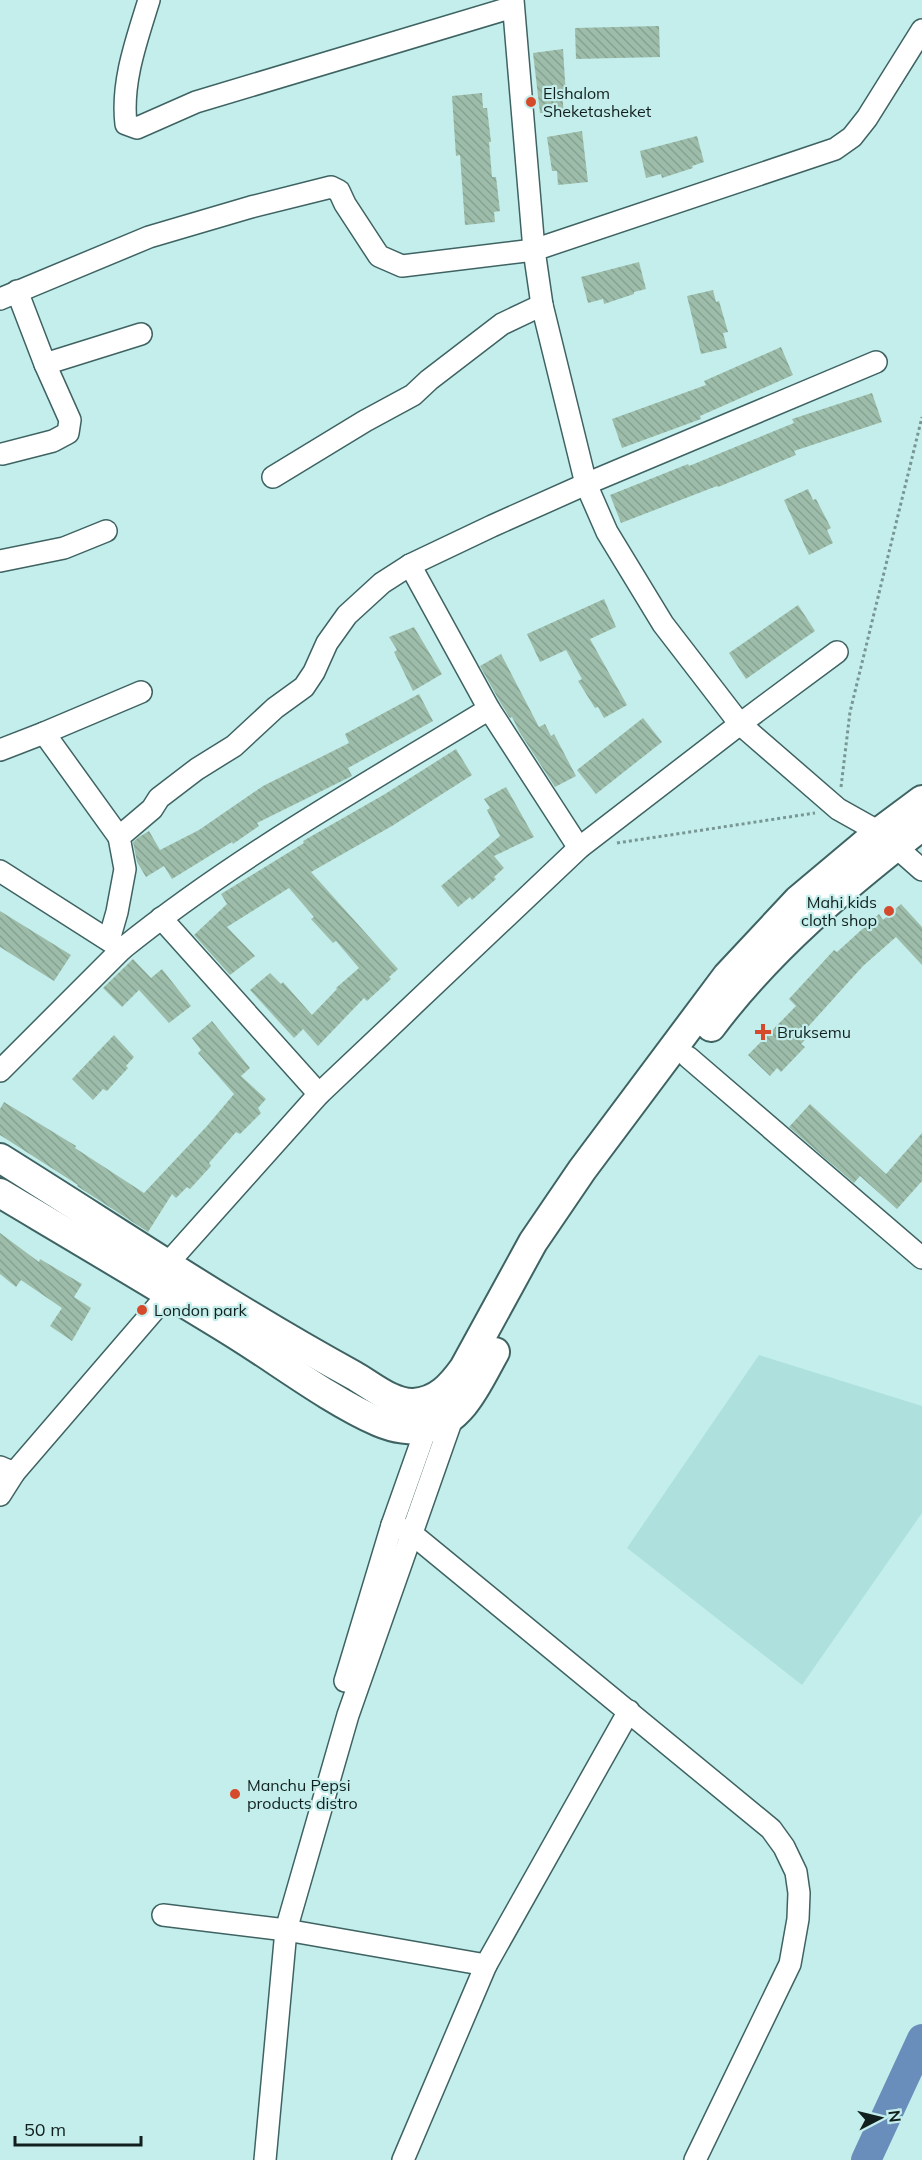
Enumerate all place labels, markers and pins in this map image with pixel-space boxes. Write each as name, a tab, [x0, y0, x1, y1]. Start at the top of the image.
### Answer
place label: Elshalom Sheketasheket	[543, 83, 652, 121]
marker: Elshalom Sheketasheket	[524, 95, 538, 109]
place label: Mahi kids cloth shop	[801, 892, 877, 930]
marker: Mahi kids cloth shop	[882, 904, 896, 918]
place label: Bruksemu	[777, 1022, 851, 1042]
marker: Bruksemu	[754, 1023, 772, 1041]
place label: London park	[154, 1300, 247, 1320]
marker: London park	[135, 1303, 149, 1317]
place label: Manchu Pepsi products distro	[247, 1775, 358, 1813]
marker: Manchu Pepsi products distro	[228, 1787, 242, 1801]

